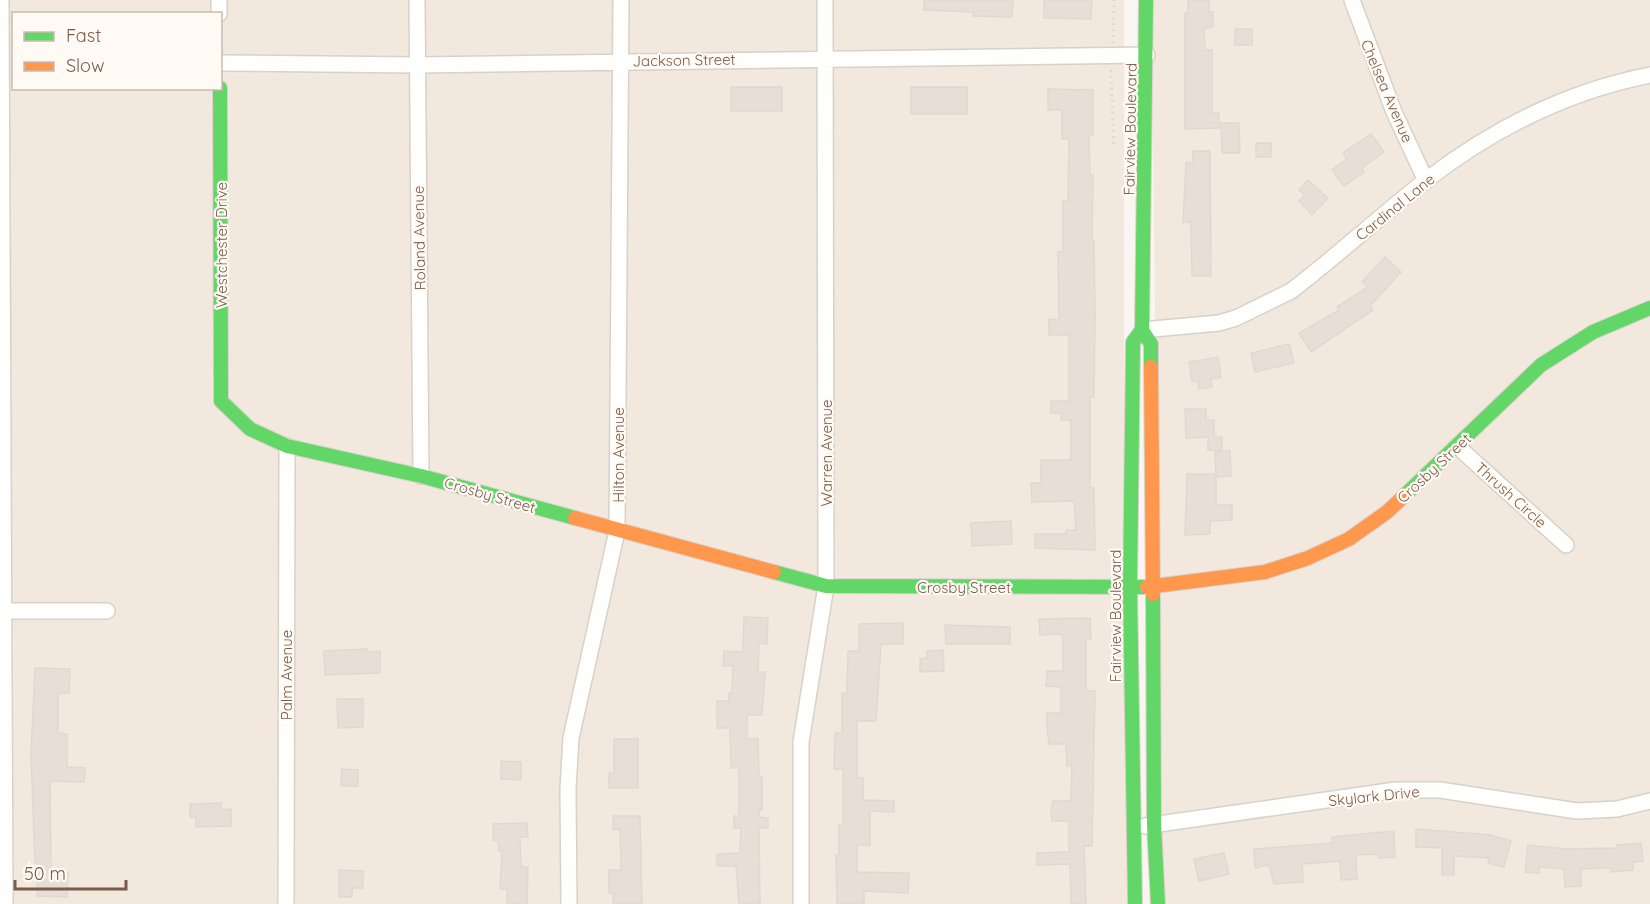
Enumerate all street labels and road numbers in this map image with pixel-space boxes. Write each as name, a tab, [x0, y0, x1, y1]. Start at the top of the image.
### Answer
street label: Chelsea Avenue	[1357, 37, 1417, 145]
street label: Jackson Street	[632, 50, 736, 70]
street label: Fairview Boulevard	[1119, 63, 1141, 195]
street label: Cardinal Lane	[1352, 169, 1438, 245]
street label: Westchester Drive	[212, 182, 231, 308]
street label: Roland Avenue	[409, 185, 429, 291]
street label: Warren Avenue	[817, 399, 836, 507]
street label: Hilton Avenue	[609, 407, 628, 503]
street label: Crosby Street	[1393, 429, 1475, 507]
street label: Thrush Circle	[1471, 458, 1551, 532]
street label: Crosby Street	[442, 473, 538, 517]
street label: Fairview Boulevard	[1106, 550, 1125, 682]
street label: Crosby Street	[917, 578, 1011, 597]
street label: Palm Avenue	[277, 630, 296, 720]
street label: Skylark Drive	[1327, 782, 1421, 810]

